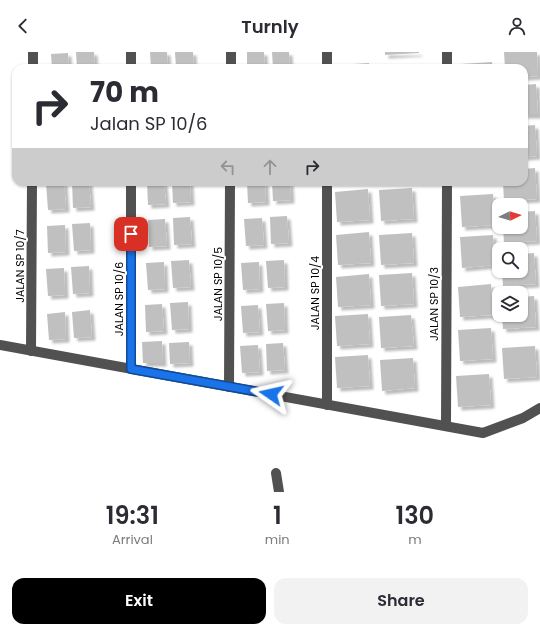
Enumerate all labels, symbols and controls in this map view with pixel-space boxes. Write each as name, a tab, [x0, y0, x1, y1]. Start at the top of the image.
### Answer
text: Turnly	[241, 14, 299, 39]
icon: back	[12, 15, 34, 37]
icon: person	[506, 15, 528, 37]
text: 70 m	[90, 73, 159, 112]
icon: right	[24, 80, 76, 132]
text: Jalan SP 10/6	[90, 111, 208, 136]
icon: left	[217, 156, 239, 178]
icon: ahead	[259, 156, 281, 178]
icon: right	[301, 156, 323, 178]
north arrow	[492, 198, 528, 234]
map controls	[492, 198, 528, 322]
pin	[114, 217, 148, 251]
icon: arrive	[120, 223, 142, 245]
street label: JALAN SP 10/7	[12, 229, 28, 303]
button: search	[492, 242, 528, 278]
street label: JALAN SP 10/5	[210, 247, 226, 321]
street label: JALAN SP 10/4	[307, 256, 323, 330]
street label: JALAN SP 10/6	[111, 262, 127, 336]
street label: JALAN SP 10/3	[426, 267, 442, 341]
button: layers	[492, 286, 528, 322]
position arrow	[250, 373, 292, 415]
text: 19:31	[106, 499, 159, 532]
text: 1	[273, 499, 282, 532]
text: 130	[396, 499, 434, 532]
text: Arrival	[112, 530, 153, 549]
text: min	[265, 530, 290, 549]
text: m	[408, 530, 422, 549]
button: Exit	[12, 578, 266, 624]
button: Share	[274, 578, 528, 624]

